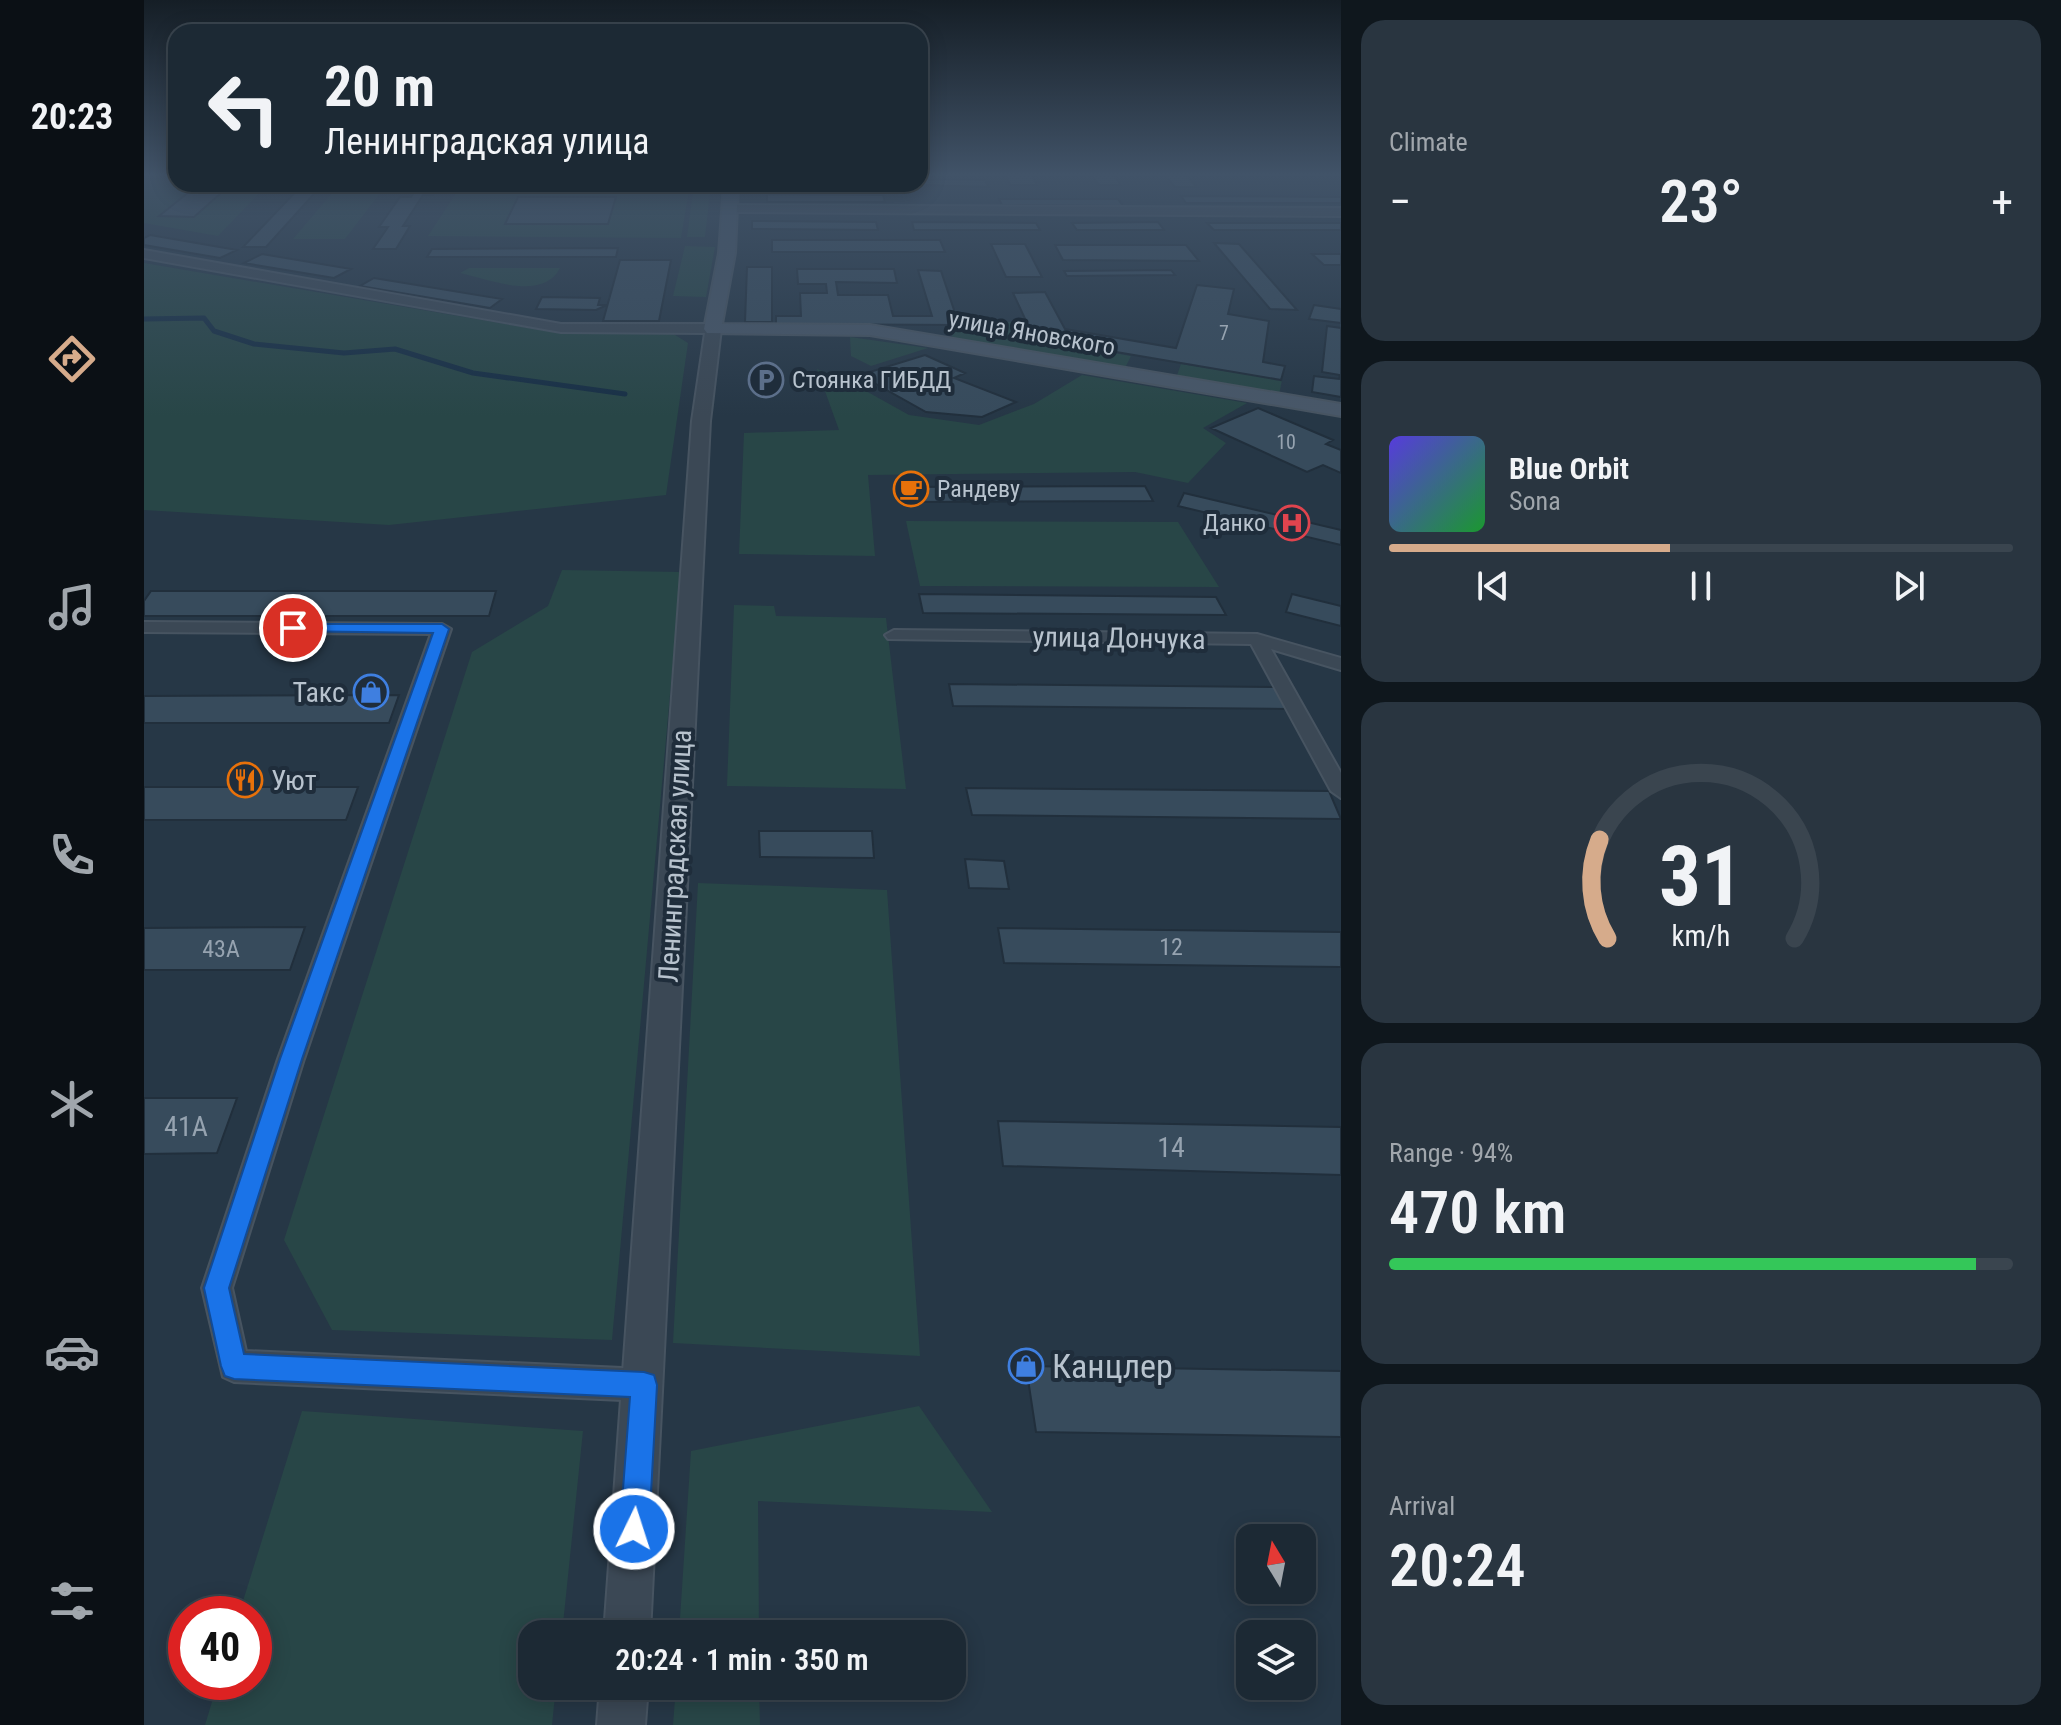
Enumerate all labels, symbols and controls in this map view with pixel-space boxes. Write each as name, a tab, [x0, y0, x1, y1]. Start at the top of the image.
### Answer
text: 20 m	[324, 54, 435, 120]
icon: left	[192, 56, 296, 160]
text: 20:23	[31, 96, 113, 138]
text: Ленинградская улица	[324, 121, 650, 163]
text: Climate	[1389, 127, 1468, 157]
text: 23°	[1659, 166, 1743, 237]
text: −	[1389, 176, 1411, 228]
text: +	[1991, 176, 2013, 228]
street label: улица Яновского	[947, 305, 1117, 361]
house number: 7	[1219, 321, 1229, 345]
icon: directions	[44, 331, 100, 387]
parking icon: Стоянка ГИБДД	[747, 361, 785, 399]
place label: Стоянка ГИБДД	[792, 366, 952, 394]
house number: 10	[1276, 430, 1296, 454]
text: Blue Orbit	[1509, 451, 1629, 486]
cafe icon: Рандеву	[892, 470, 930, 508]
place label: Рандеву	[937, 475, 1020, 503]
text: Sona	[1509, 486, 1561, 516]
hospital icon: Данко	[1273, 504, 1311, 542]
place label: Данко	[1203, 509, 1266, 537]
icon: previous	[1471, 564, 1515, 608]
icon: pause	[1679, 564, 1723, 608]
icon: next	[1887, 564, 1931, 608]
icon: music	[44, 579, 100, 635]
pin	[259, 594, 327, 662]
icon: arrive	[271, 606, 315, 650]
street label: улица Дончука	[1032, 620, 1206, 656]
shop icon: Такс	[352, 673, 390, 711]
place label: Такс	[292, 676, 345, 709]
street label: Ленинградская улица	[652, 729, 698, 983]
restaurant icon: Уют	[226, 761, 264, 799]
place label: Уют	[271, 764, 317, 797]
icon: phone	[44, 827, 100, 883]
text: 31	[1659, 827, 1743, 924]
text: km/h	[1672, 919, 1730, 953]
house number: 12	[1159, 933, 1183, 961]
house number: 43А	[202, 935, 240, 963]
icon: climate	[44, 1076, 100, 1132]
house number: 41А	[164, 1110, 208, 1143]
house number: 14	[1157, 1131, 1185, 1164]
text: Range · 94%	[1389, 1138, 1513, 1168]
text: 470 km	[1389, 1177, 1566, 1248]
icon: car	[44, 1324, 100, 1380]
place label: Канцлер	[1052, 1346, 1173, 1386]
shop icon: Канцлер	[1007, 1347, 1045, 1385]
position arrow	[592, 1487, 676, 1571]
text: Arrival	[1389, 1491, 1455, 1521]
north arrow	[1236, 1524, 1316, 1604]
map controls	[1236, 1524, 1316, 1700]
text: 20:24	[1389, 1530, 1526, 1601]
icon: filters	[44, 1573, 100, 1629]
speed limit sign: 40	[168, 1596, 272, 1700]
button: layers	[1236, 1620, 1316, 1700]
text: 20:24 · 1 min · 350 m	[615, 1642, 869, 1677]

